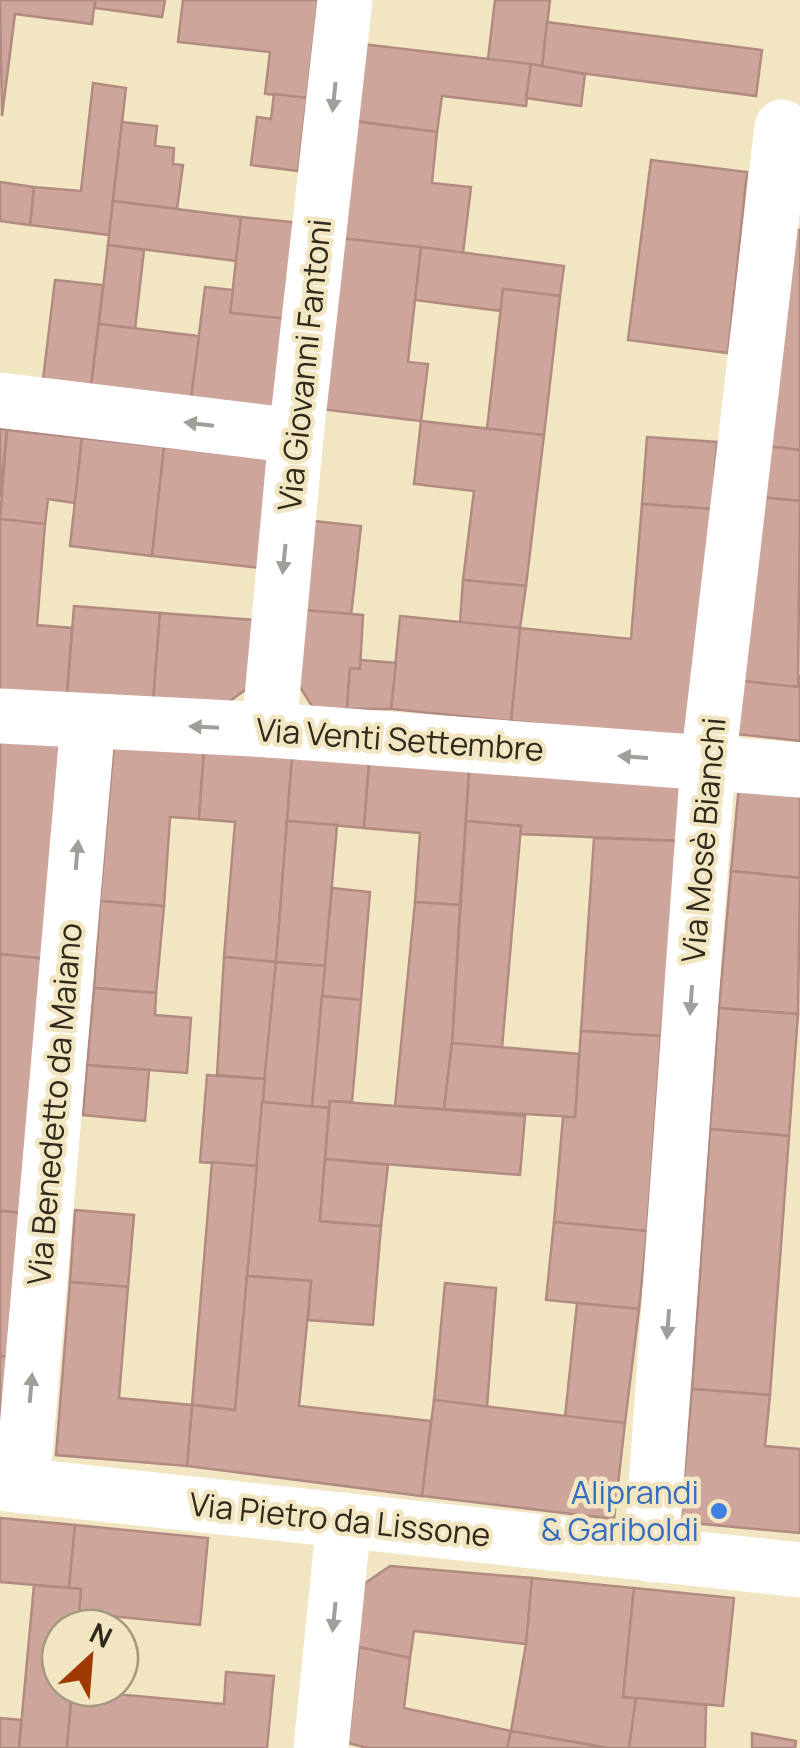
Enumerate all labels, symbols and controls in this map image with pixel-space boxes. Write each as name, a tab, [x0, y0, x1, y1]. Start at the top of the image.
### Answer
one-way arrow	[326, 81, 342, 113]
street label: Via Giovanni Fantoni	[267, 217, 341, 513]
one-way arrow	[183, 416, 215, 432]
one-way arrow	[276, 544, 292, 576]
street label: Via Venti Settembre	[255, 707, 545, 771]
street label: Via Mosè Bianchi	[670, 716, 736, 964]
one-way arrow	[188, 719, 220, 735]
one-way arrow	[617, 749, 648, 765]
one-way arrow	[69, 839, 85, 871]
street label: Via Benedetto da Maiano	[16, 921, 92, 1287]
one-way arrow	[683, 984, 699, 1016]
one-way arrow	[659, 1309, 675, 1340]
one-way arrow	[23, 1372, 39, 1404]
place label: Aliprandi & Gariboldi	[541, 1470, 699, 1551]
street label: Via Pietro da Lissone	[188, 1481, 493, 1557]
marker: Aliprandi & Gariboldi	[708, 1500, 730, 1522]
one-way arrow	[326, 1601, 342, 1633]
north arrow	[40, 1608, 140, 1708]
text: N	[84, 1613, 119, 1656]

